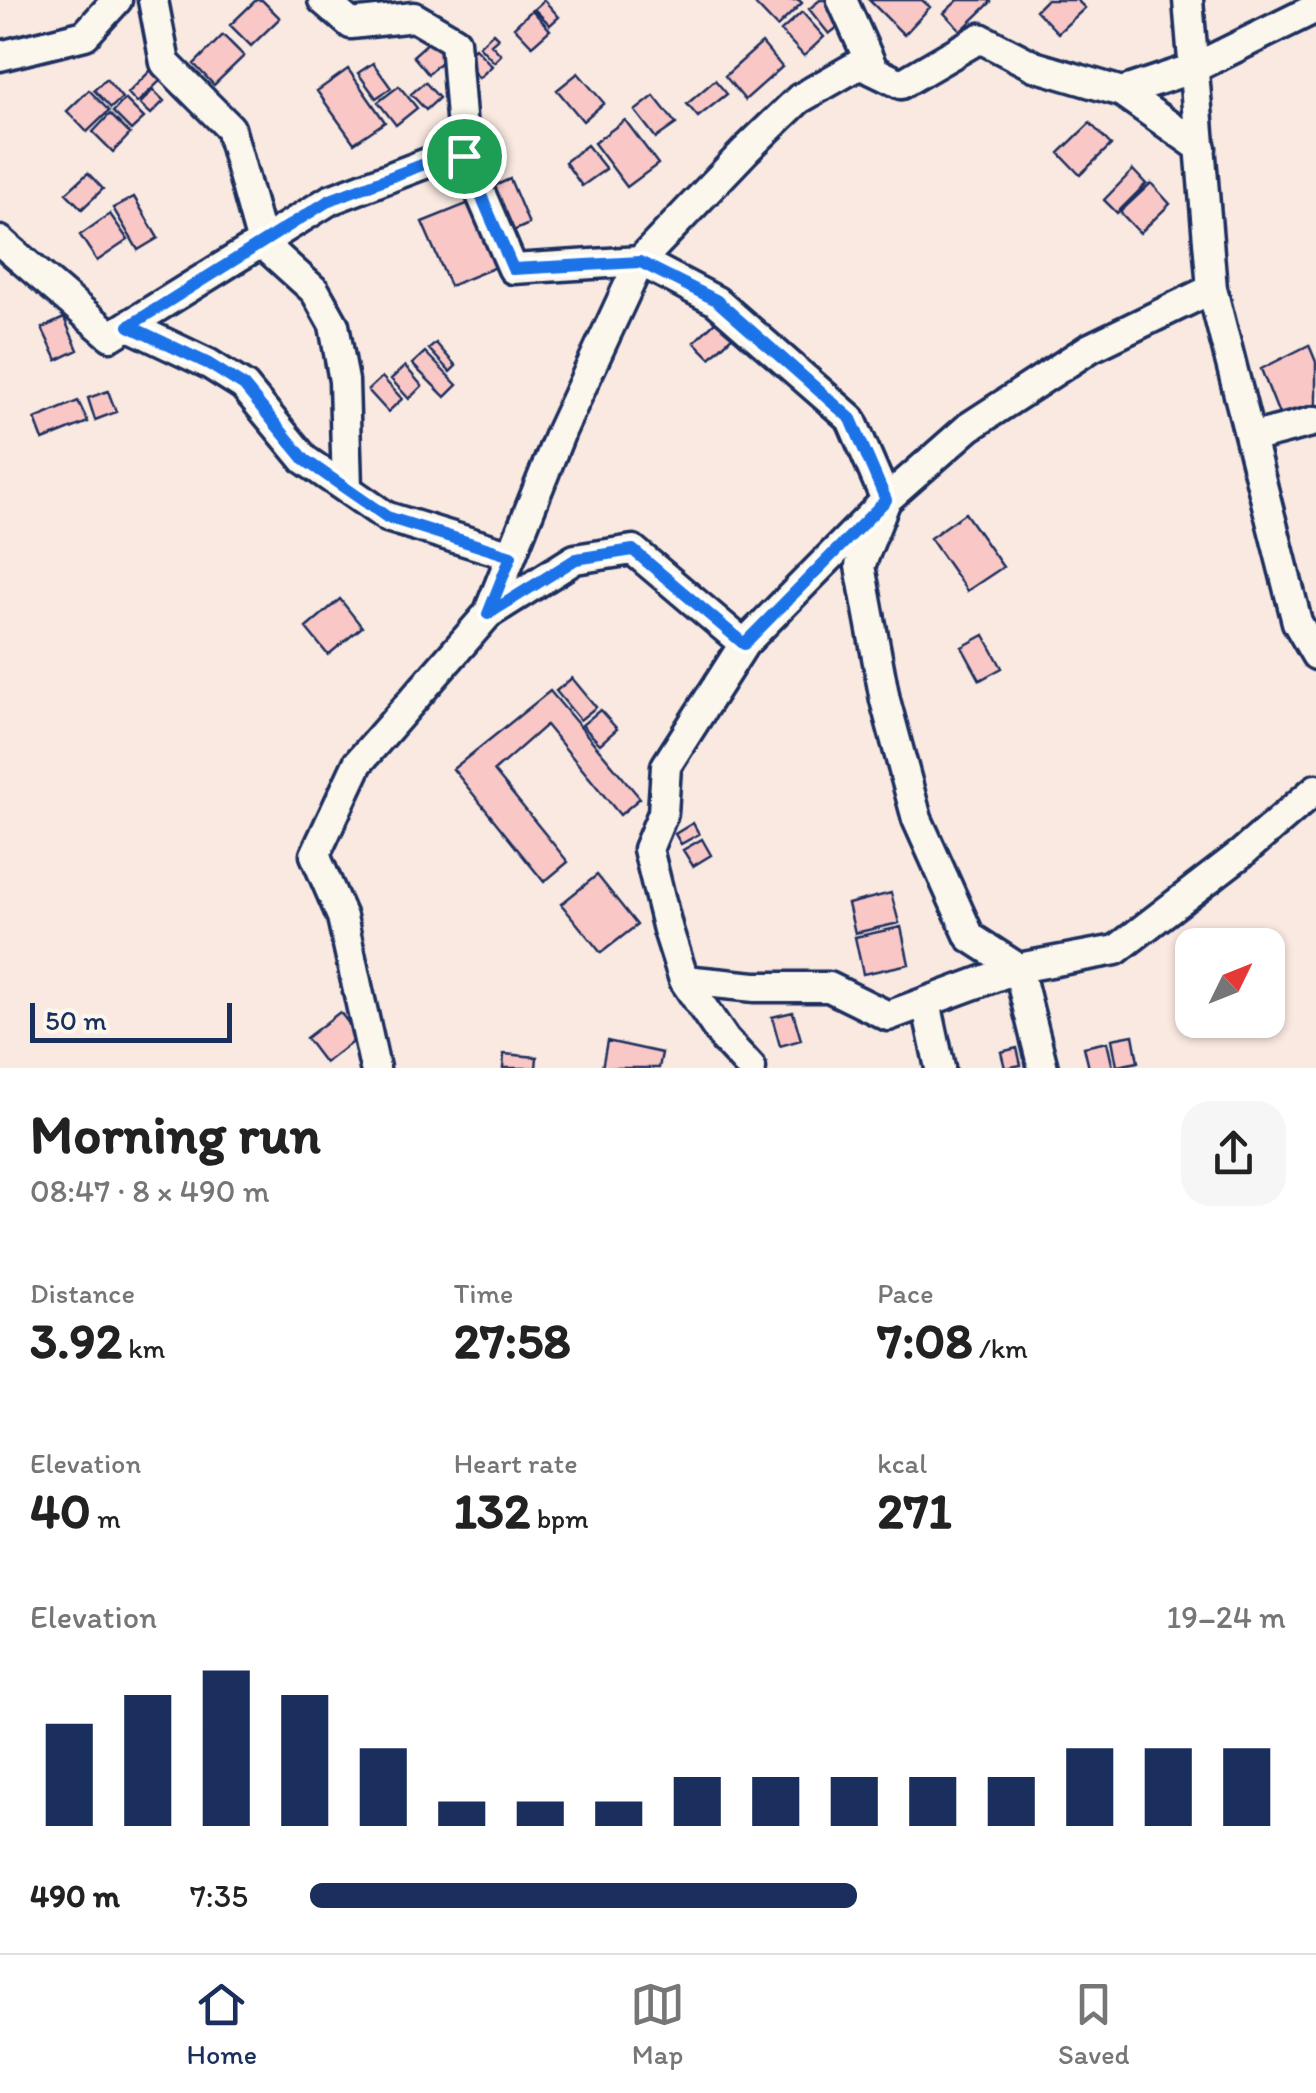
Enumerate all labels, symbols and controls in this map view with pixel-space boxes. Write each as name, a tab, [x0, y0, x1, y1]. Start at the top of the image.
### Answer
pin	[422, 114, 507, 199]
icon: arrive	[437, 129, 492, 184]
north arrow	[1175, 928, 1285, 1038]
map controls	[1175, 928, 1285, 1038]
scale bar	[30, 998, 232, 1042]
text: 50 m	[45, 1003, 107, 1037]
text: Morning run	[30, 1101, 321, 1167]
button: share	[1181, 1101, 1286, 1206]
text: 08:47 · 8 × 490 m	[30, 1172, 270, 1210]
text: Distance	[30, 1276, 135, 1310]
text: Time	[454, 1276, 513, 1310]
text: Pace	[877, 1276, 933, 1310]
text: 3.92	[30, 1310, 122, 1371]
text: 27:58	[454, 1310, 571, 1371]
text: 7:08	[877, 1310, 973, 1371]
text: km	[122, 1331, 165, 1365]
text: /km	[973, 1331, 1028, 1365]
text: Elevation	[30, 1446, 141, 1480]
text: Heart rate	[454, 1446, 578, 1480]
text: kcal	[877, 1446, 927, 1480]
text: 40	[30, 1480, 91, 1541]
text: 132	[454, 1480, 530, 1541]
text: 271	[877, 1480, 952, 1541]
text: m	[91, 1501, 121, 1535]
text: bpm	[530, 1501, 589, 1535]
text: Elevation	[30, 1598, 157, 1636]
text: 19–24 m	[1166, 1598, 1286, 1636]
text: 490 m	[30, 1877, 120, 1915]
text: 7:35	[190, 1877, 248, 1915]
tab: Home	[187, 1977, 257, 2071]
tab: Map	[630, 1977, 685, 2071]
tab: Saved	[1058, 1977, 1130, 2071]

